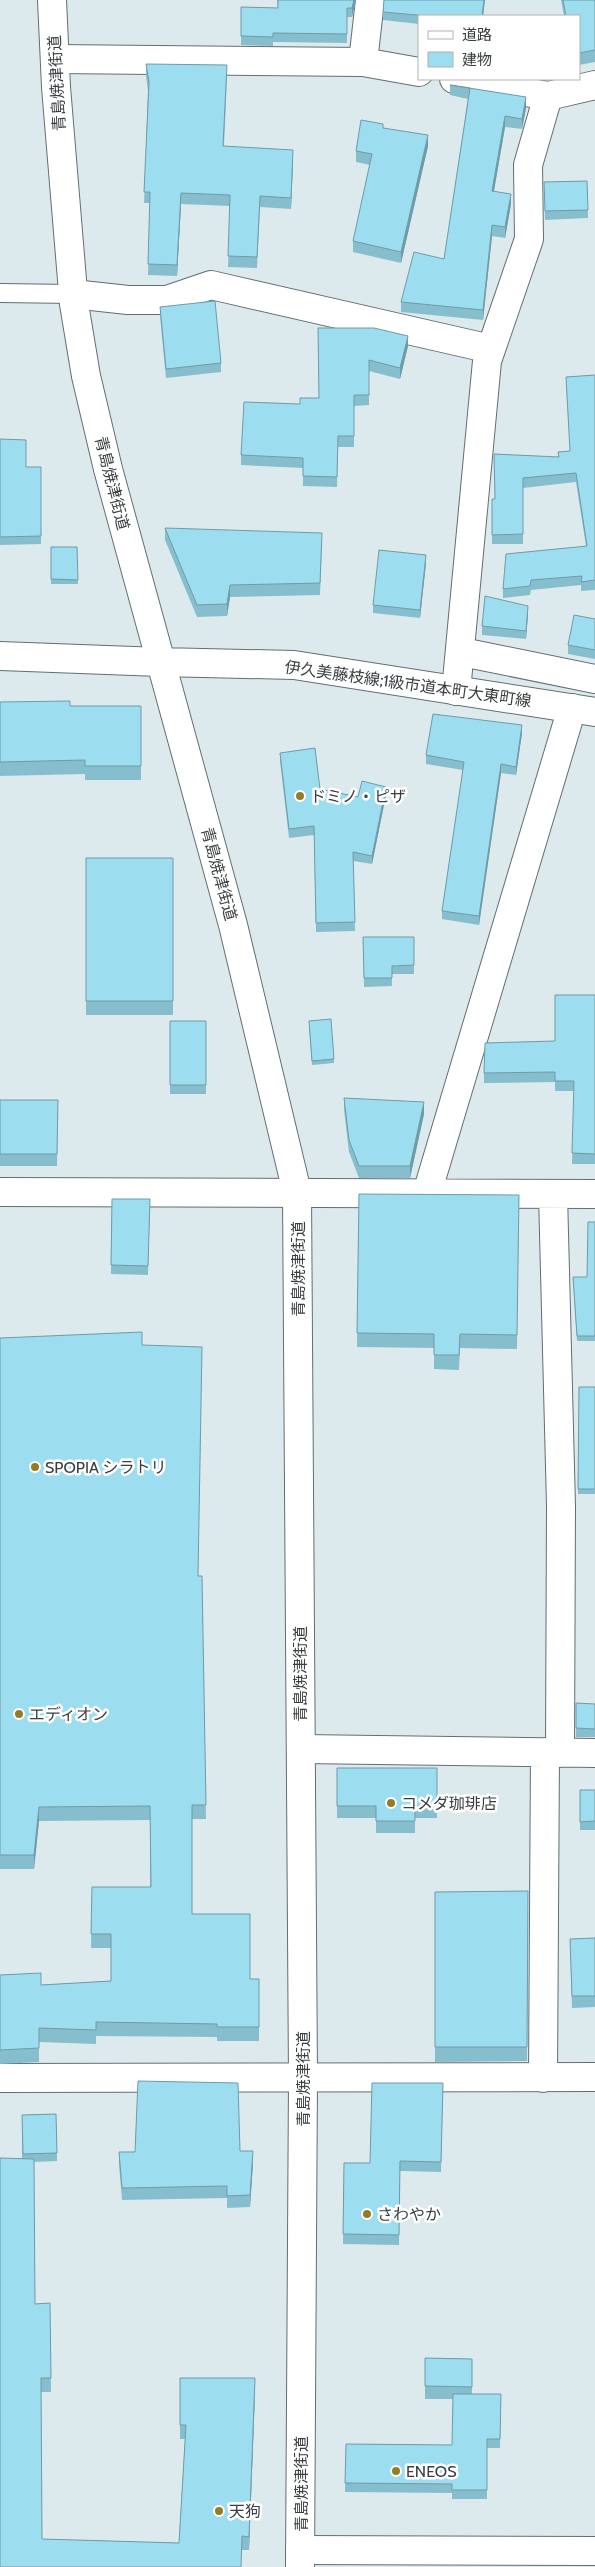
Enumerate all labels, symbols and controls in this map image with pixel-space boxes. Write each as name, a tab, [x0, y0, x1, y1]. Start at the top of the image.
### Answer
legend	[418, 15, 580, 80]
text: 道路	[462, 26, 492, 44]
street label: 青島焼津街道	[45, 35, 69, 131]
text: 建物	[462, 51, 492, 69]
street label: 青島焼津街道	[91, 434, 133, 532]
street label: 伊久美藤枝線;1級市道本町大東町線	[284, 657, 532, 711]
place label: ドミノ・ピザ	[310, 787, 406, 806]
marker: ドミノ・ピザ	[294, 790, 306, 802]
street label: 青島焼津街道	[197, 825, 241, 923]
street label: 青島焼津街道	[289, 1221, 308, 1317]
place label: SPOPIA シラトリ	[45, 1458, 167, 1477]
marker: SPOPIA シラトリ	[29, 1461, 41, 1473]
street label: 青島焼津街道	[291, 1626, 310, 1722]
place label: エディオン	[29, 1705, 108, 1724]
marker: エディオン	[13, 1708, 25, 1720]
place label: コメダ珈琲店	[401, 1794, 497, 1813]
marker: コメダ珈琲店	[385, 1797, 397, 1809]
street label: 青島焼津街道	[294, 2031, 313, 2127]
place label: さわやか	[377, 2205, 441, 2224]
marker: さわやか	[361, 2208, 373, 2220]
street label: 青島焼津街道	[292, 2436, 311, 2532]
place label: ENEOS	[406, 2462, 456, 2481]
marker: ENEOS	[390, 2465, 402, 2477]
place label: 天狗	[229, 2502, 261, 2521]
marker: 天狗	[213, 2505, 225, 2517]

